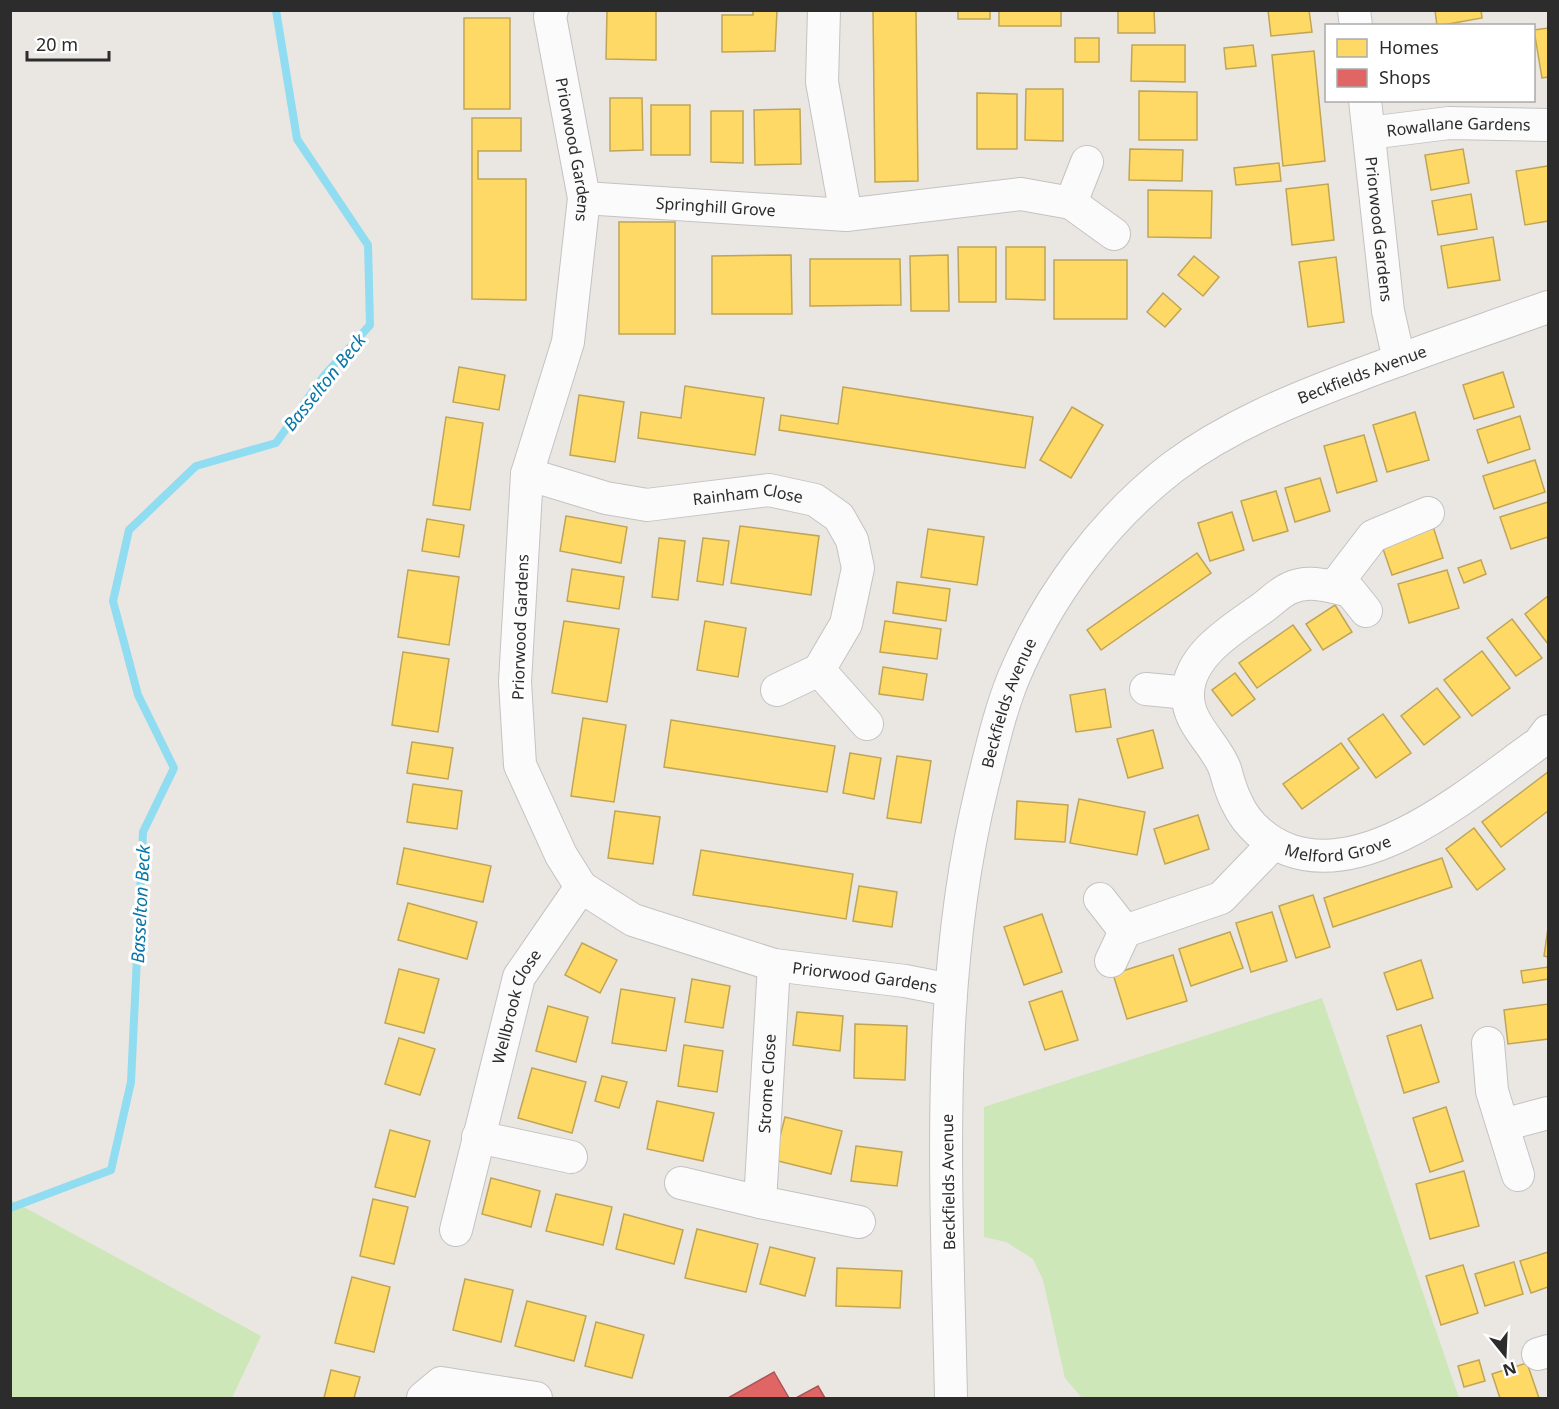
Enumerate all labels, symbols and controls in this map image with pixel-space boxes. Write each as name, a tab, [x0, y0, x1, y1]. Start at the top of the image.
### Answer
scale bar	[27, 24, 110, 62]
legend	[1325, 24, 1535, 102]
text: 20 m	[36, 32, 78, 56]
text: Homes	[1379, 35, 1439, 59]
text: Shops	[1379, 65, 1431, 89]
street label: Priorwood Gardens	[551, 76, 595, 223]
street label: Rowallane Gardens	[1385, 112, 1531, 142]
street label: Priorwood Gardens	[1360, 155, 1398, 303]
street label: Springhill Grove	[655, 192, 776, 221]
water label: Basselton Beck	[277, 328, 371, 436]
street label: Beckfields Avenue	[1294, 340, 1429, 409]
street label: Rainham Close	[691, 479, 805, 510]
street label: Priorwood Gardens	[506, 554, 534, 700]
street label: Beckfields Avenue	[976, 634, 1041, 770]
street label: Melford Grove	[1282, 830, 1394, 867]
water label: Basselton Beck	[125, 843, 155, 964]
street label: Wellbrook Close	[487, 945, 546, 1066]
street label: Priorwood Gardens	[791, 956, 939, 998]
street label: Strome Close	[753, 1033, 781, 1134]
street label: Beckfields Avenue	[936, 1114, 960, 1250]
north arrow	[1475, 1325, 1535, 1385]
text: N	[1500, 1357, 1519, 1382]

